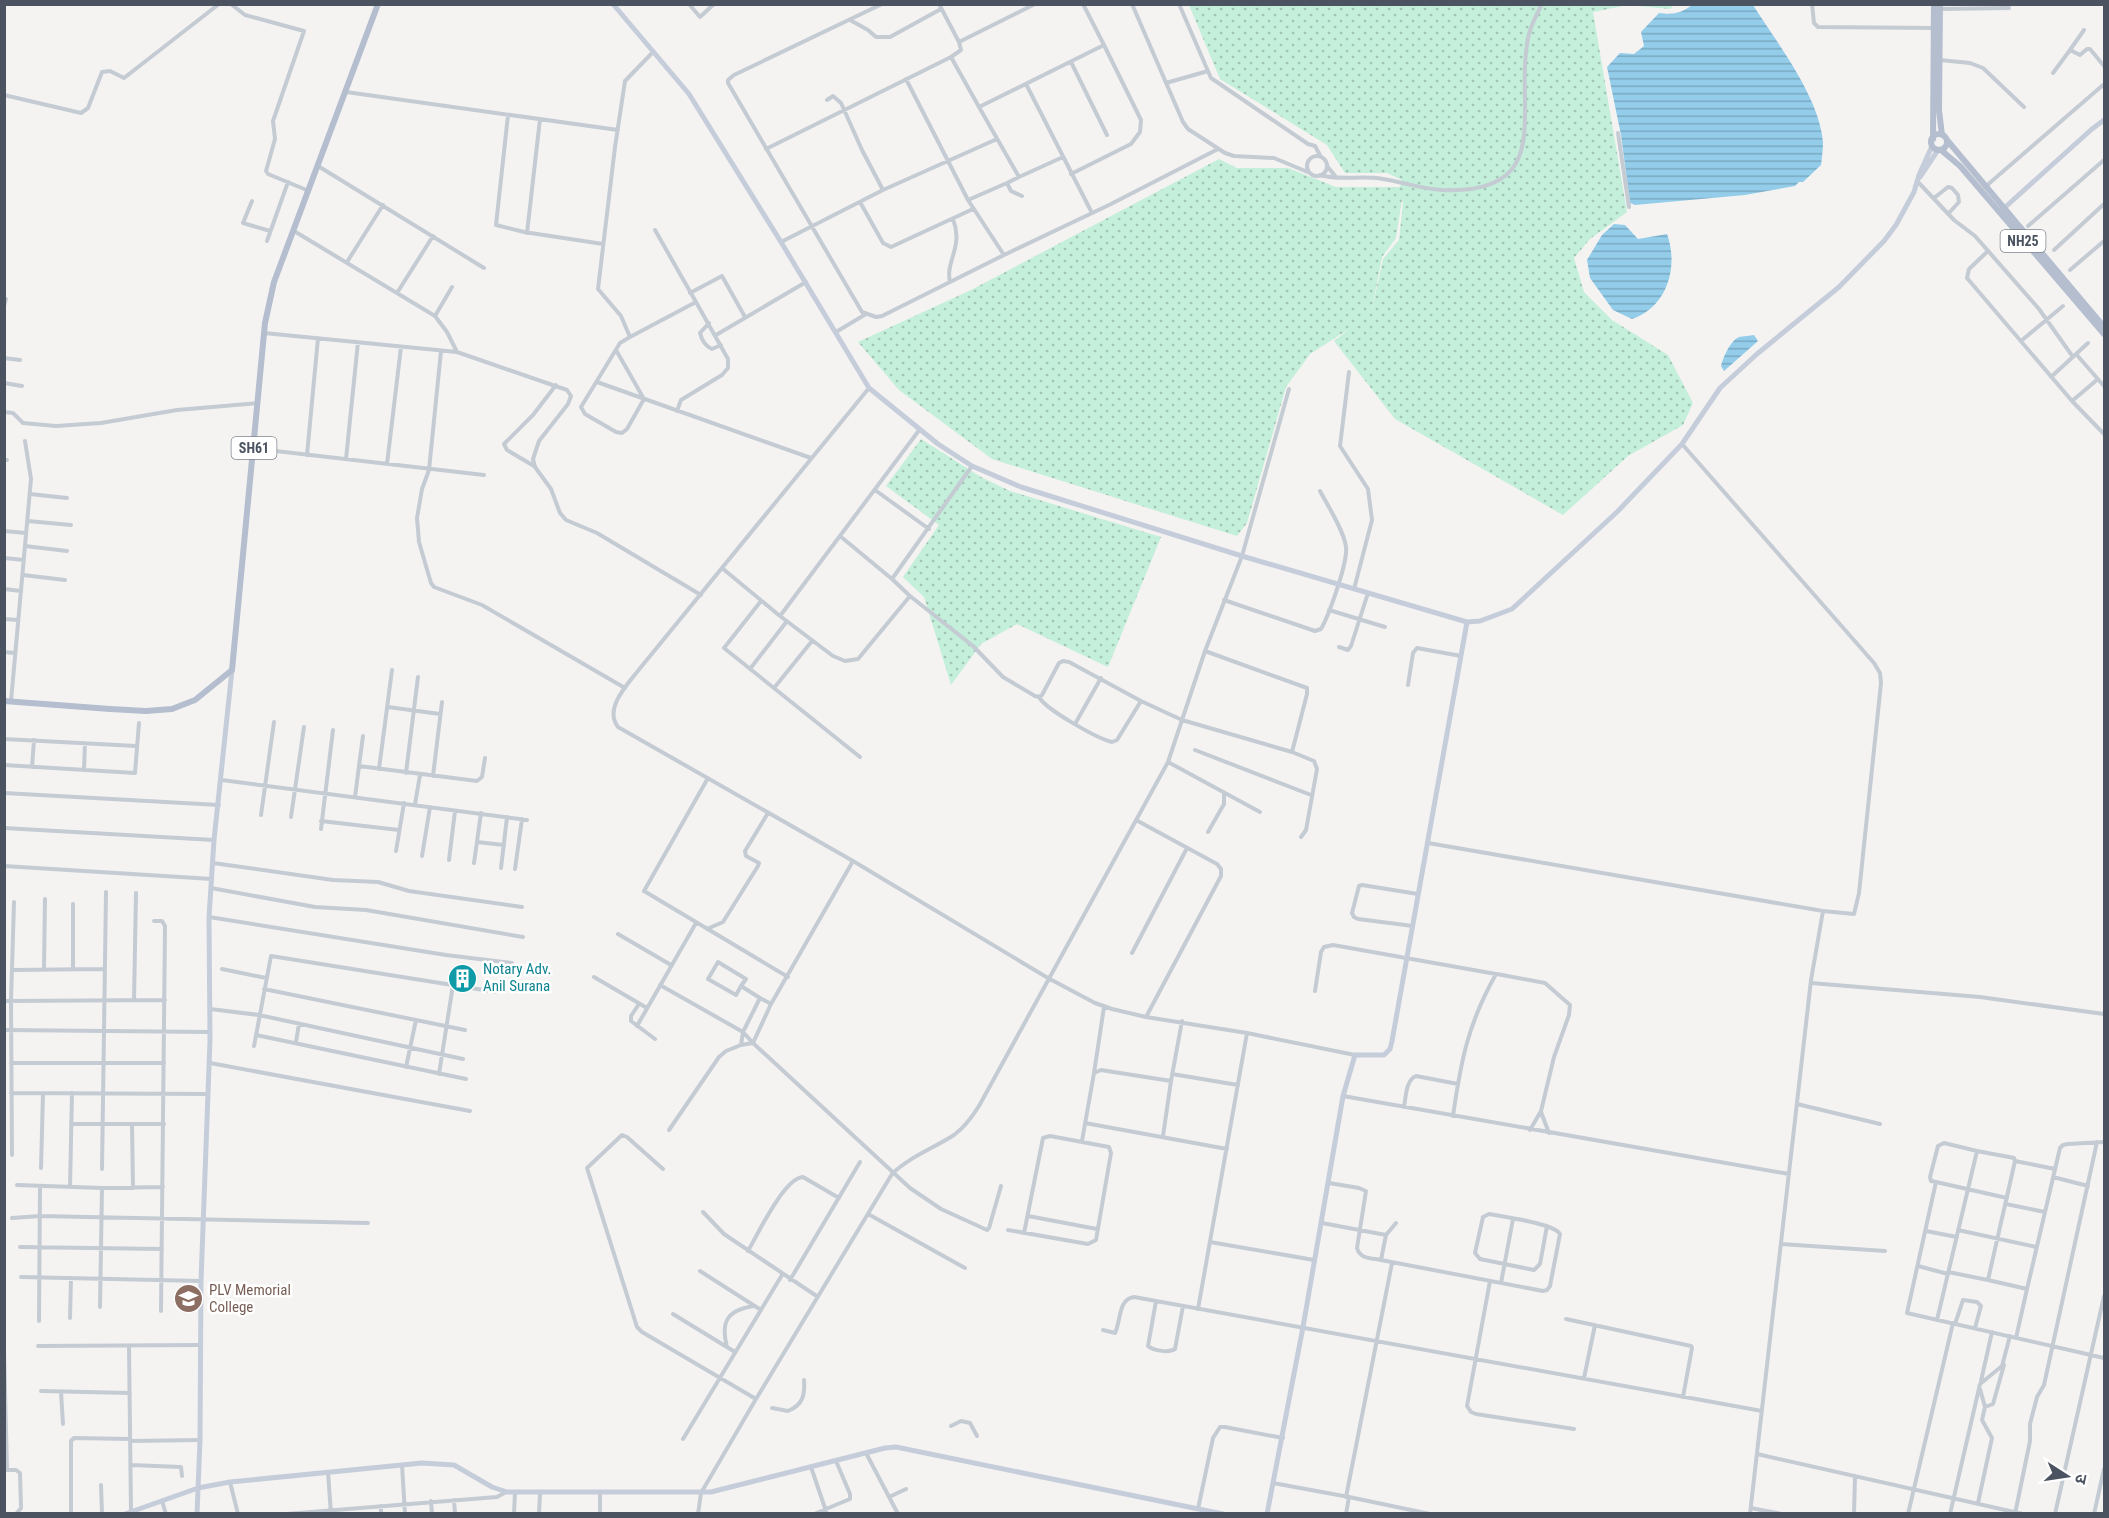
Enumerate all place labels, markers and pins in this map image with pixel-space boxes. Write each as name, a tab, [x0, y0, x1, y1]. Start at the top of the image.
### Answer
place label: Notary Adv. Anil Surana	[483, 960, 552, 995]
building icon: Notary Adv. Anil Surana	[446, 962, 478, 994]
place label: PLV Memorial College	[209, 1281, 291, 1316]
school or university icon: PLV Memorial College	[172, 1283, 204, 1315]

